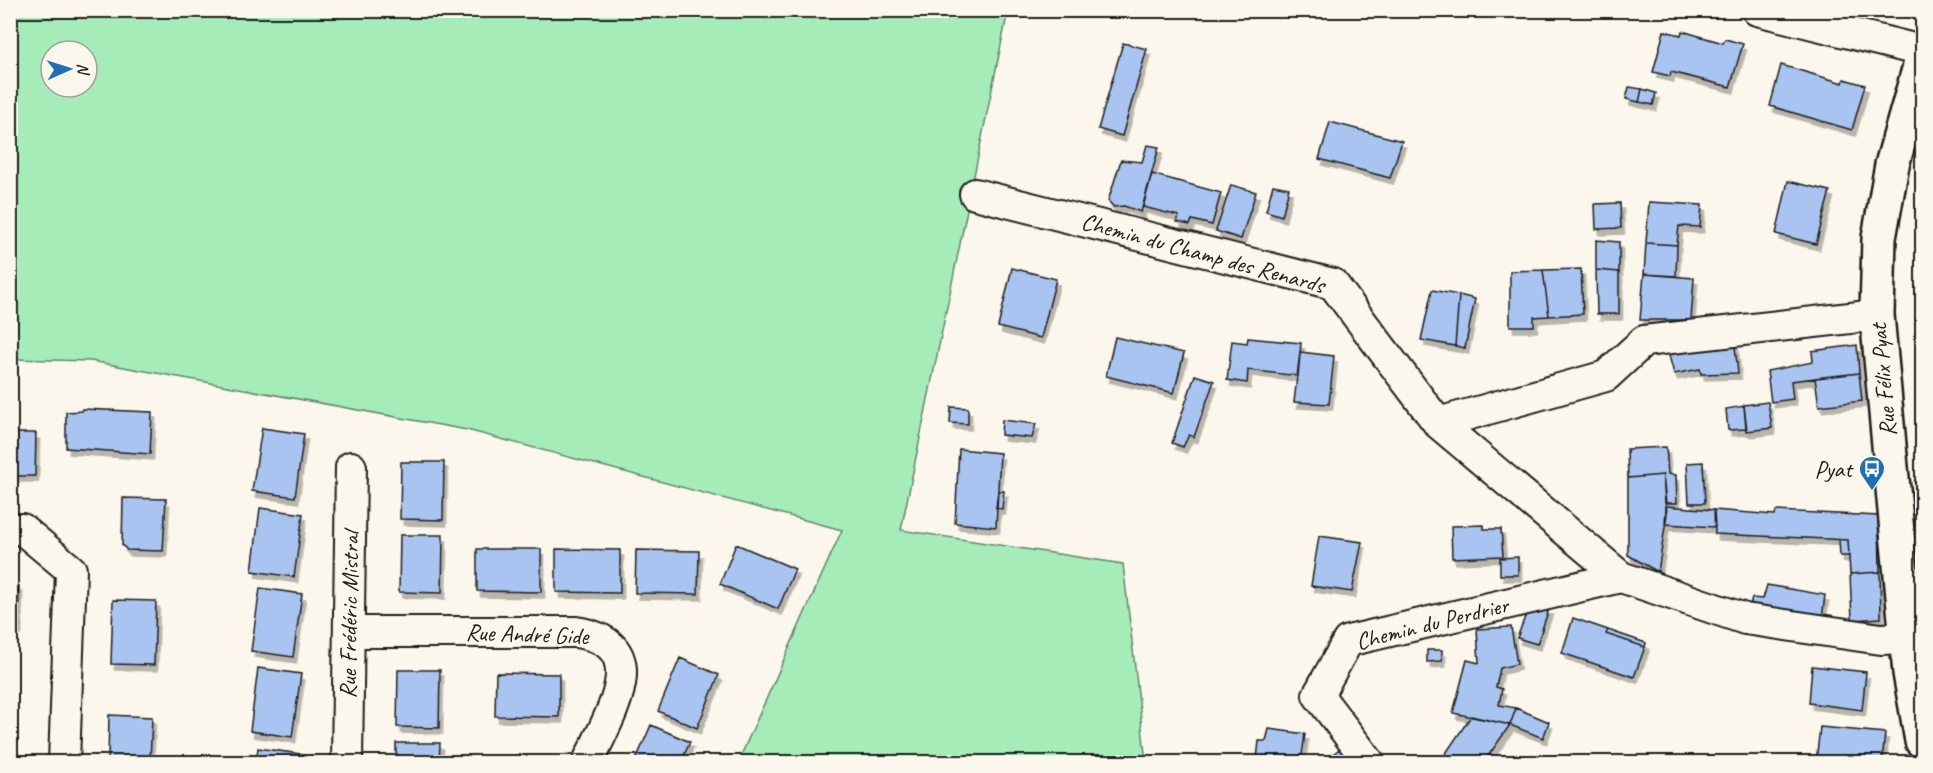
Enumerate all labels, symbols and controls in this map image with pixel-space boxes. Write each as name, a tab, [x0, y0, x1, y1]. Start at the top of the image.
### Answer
north arrow	[39, 39, 99, 99]
text: N	[73, 63, 93, 77]
street label: Chemin du Champ des Renards	[1078, 206, 1331, 301]
street label: Rue Félix Pyat	[1863, 320, 1903, 438]
place label: Pyat	[1814, 454, 1854, 484]
bus stop icon: Pyat	[1857, 454, 1887, 492]
street label: Rue Frédéric Mistral	[333, 527, 366, 699]
street label: Chemin du Perdrier	[1353, 589, 1514, 656]
street label: Rue André Gide	[465, 617, 591, 651]

